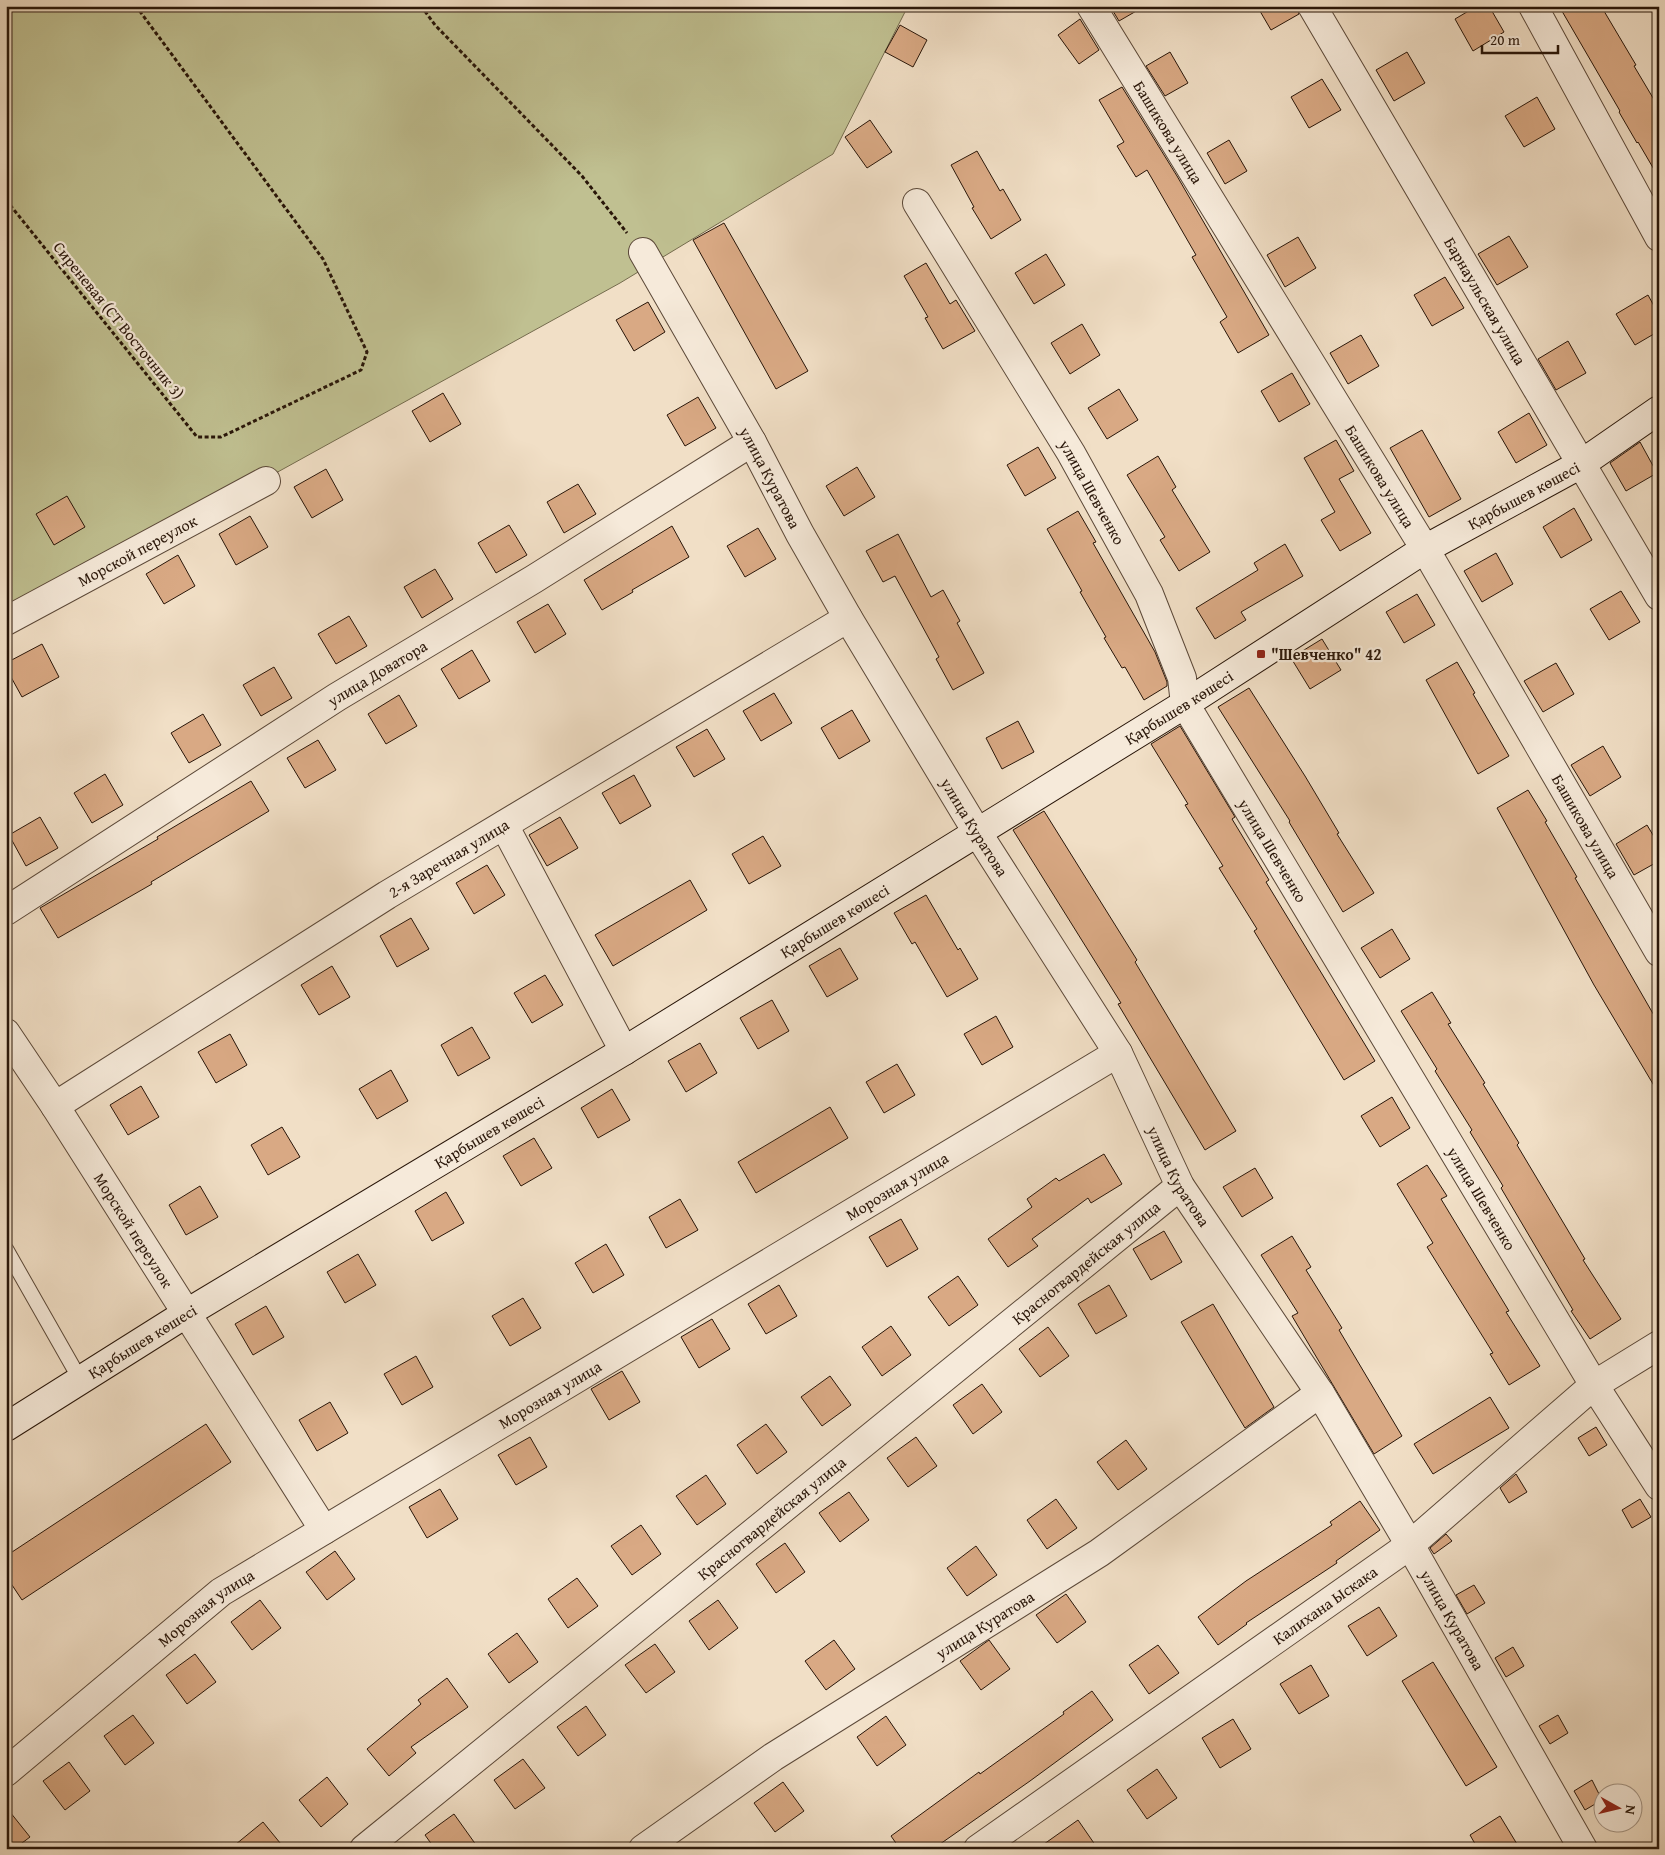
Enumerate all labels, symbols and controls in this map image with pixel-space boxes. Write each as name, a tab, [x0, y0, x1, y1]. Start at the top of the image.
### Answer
scale bar	[1482, 22, 1559, 54]
text: 20 m	[1490, 29, 1521, 50]
street label: Башикова улица	[1128, 76, 1210, 189]
street label: Барнаульская улица	[1438, 232, 1533, 370]
street label: Сиреневая (СТ Восточник 3)	[48, 236, 190, 404]
street label: Башикова улица	[1339, 420, 1421, 533]
street label: улица Куратова	[733, 421, 807, 533]
street label: улица Шевченко	[1053, 434, 1131, 549]
street label: Қарбышев көшесі	[1463, 455, 1584, 536]
street label: Морской переулок	[73, 508, 202, 592]
street label: улица Доватора	[322, 633, 432, 713]
place label: "Шевченко" 42	[1271, 642, 1382, 666]
marker: "Шевченко" 42	[1255, 648, 1267, 660]
street label: Қарбышев көшесі	[1120, 664, 1238, 751]
street label: Башикова улица	[1546, 770, 1626, 883]
street label: улица Куратова	[934, 772, 1015, 882]
street label: улица Шевченко	[1232, 793, 1313, 907]
street label: 2-я Заречная улица	[383, 812, 514, 904]
street label: Қарбышев көшесі	[775, 878, 894, 964]
street label: Қарбышев көшесі	[429, 1089, 549, 1174]
street label: улица Куратова	[1141, 1121, 1216, 1232]
street label: улица Шевченко	[1441, 1141, 1522, 1255]
street label: Морозная улица	[841, 1145, 953, 1226]
street label: Морской переулок	[88, 1168, 180, 1293]
street label: Красногвардейская улица	[1006, 1195, 1166, 1330]
street label: Қарбышев көшесі	[83, 1298, 202, 1385]
street label: Морозная улица	[494, 1354, 606, 1435]
street label: Красногвардейская улица	[692, 1450, 851, 1586]
street label: Калихана Ыскака	[1267, 1559, 1382, 1650]
street label: Морозная улица	[152, 1563, 259, 1652]
street label: улица Куратова	[1414, 1564, 1491, 1675]
street label: улица Куратова	[930, 1584, 1039, 1665]
north arrow	[1592, 1782, 1642, 1832]
text: N	[1620, 1804, 1641, 1816]

